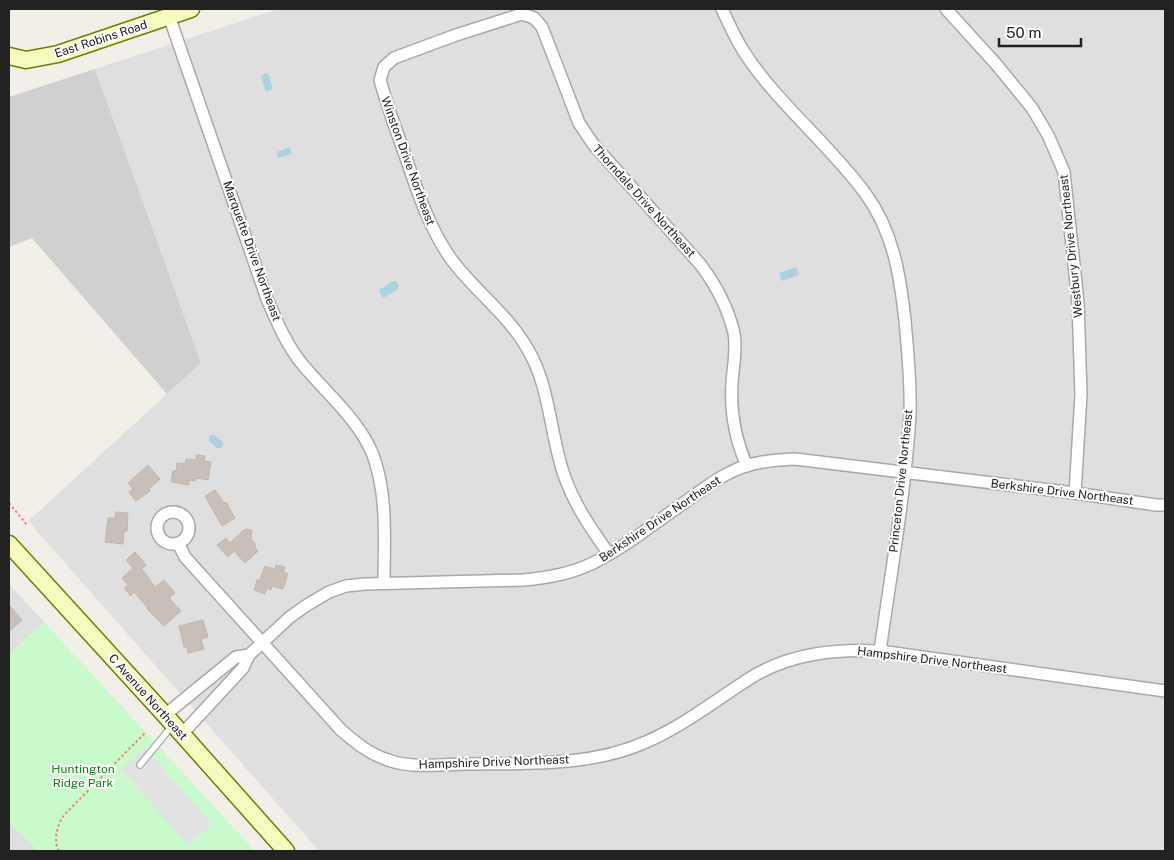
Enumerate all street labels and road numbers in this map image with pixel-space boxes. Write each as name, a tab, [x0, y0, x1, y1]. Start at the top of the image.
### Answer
street label: East Robins Road	[53, 17, 149, 61]
street label: Winston Drive Northeast	[378, 95, 438, 227]
street label: Thorndale Drive Northeast	[590, 142, 698, 260]
street label: Westbury Drive Northeast	[1056, 173, 1085, 318]
street label: Marquette Drive Northeast	[220, 179, 284, 323]
street label: Princeton Drive Northeast	[887, 408, 916, 553]
street label: Berkshire Drive Northeast	[596, 473, 724, 565]
street label: Berkshire Drive Northeast	[990, 476, 1135, 508]
street label: Hampshire Drive Northeast	[856, 644, 1008, 676]
street label: C Avenue Northeast	[106, 651, 191, 743]
street label: Hampshire Drive Northeast	[418, 752, 570, 772]

